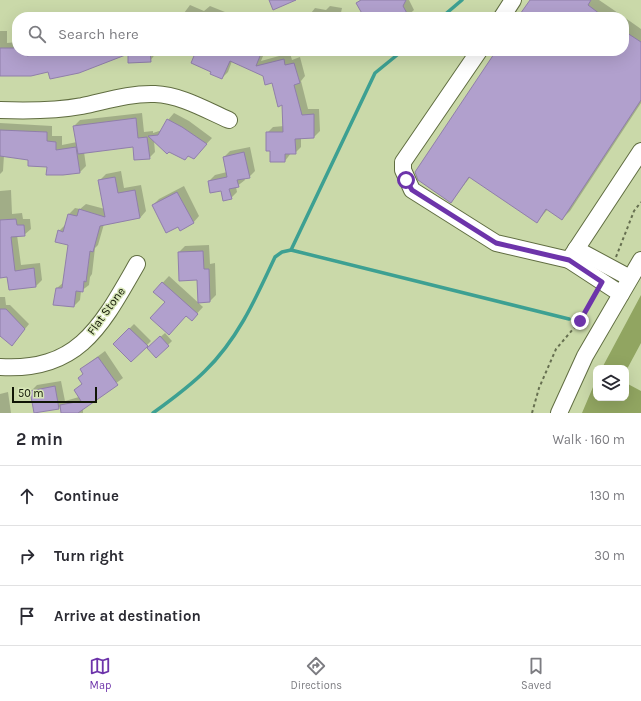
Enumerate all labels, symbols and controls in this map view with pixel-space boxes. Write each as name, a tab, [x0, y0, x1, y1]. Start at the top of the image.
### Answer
search box	[12, 12, 629, 56]
icon: search	[26, 23, 48, 45]
text: Search here	[58, 25, 139, 43]
route start	[397, 171, 415, 189]
street label: Flat Stone	[84, 284, 128, 338]
route end	[571, 312, 589, 330]
map controls	[593, 365, 629, 401]
button: layers	[593, 365, 629, 401]
scale bar	[12, 385, 97, 404]
text: 50 m	[18, 387, 44, 400]
text: 2 min	[16, 429, 63, 449]
text: Walk · 160 m	[552, 432, 625, 447]
icon: ahead	[16, 485, 38, 507]
text: Continue	[54, 487, 119, 505]
text: 130 m	[590, 488, 625, 503]
icon: right	[16, 545, 38, 567]
text: Turn right	[54, 547, 124, 565]
text: 30 m	[594, 548, 625, 563]
icon: arrive	[16, 605, 38, 627]
text: Arrive at destination	[54, 607, 201, 625]
tab: Map	[89, 655, 111, 692]
tab: Directions	[290, 655, 342, 692]
tab: Saved	[521, 655, 552, 692]

